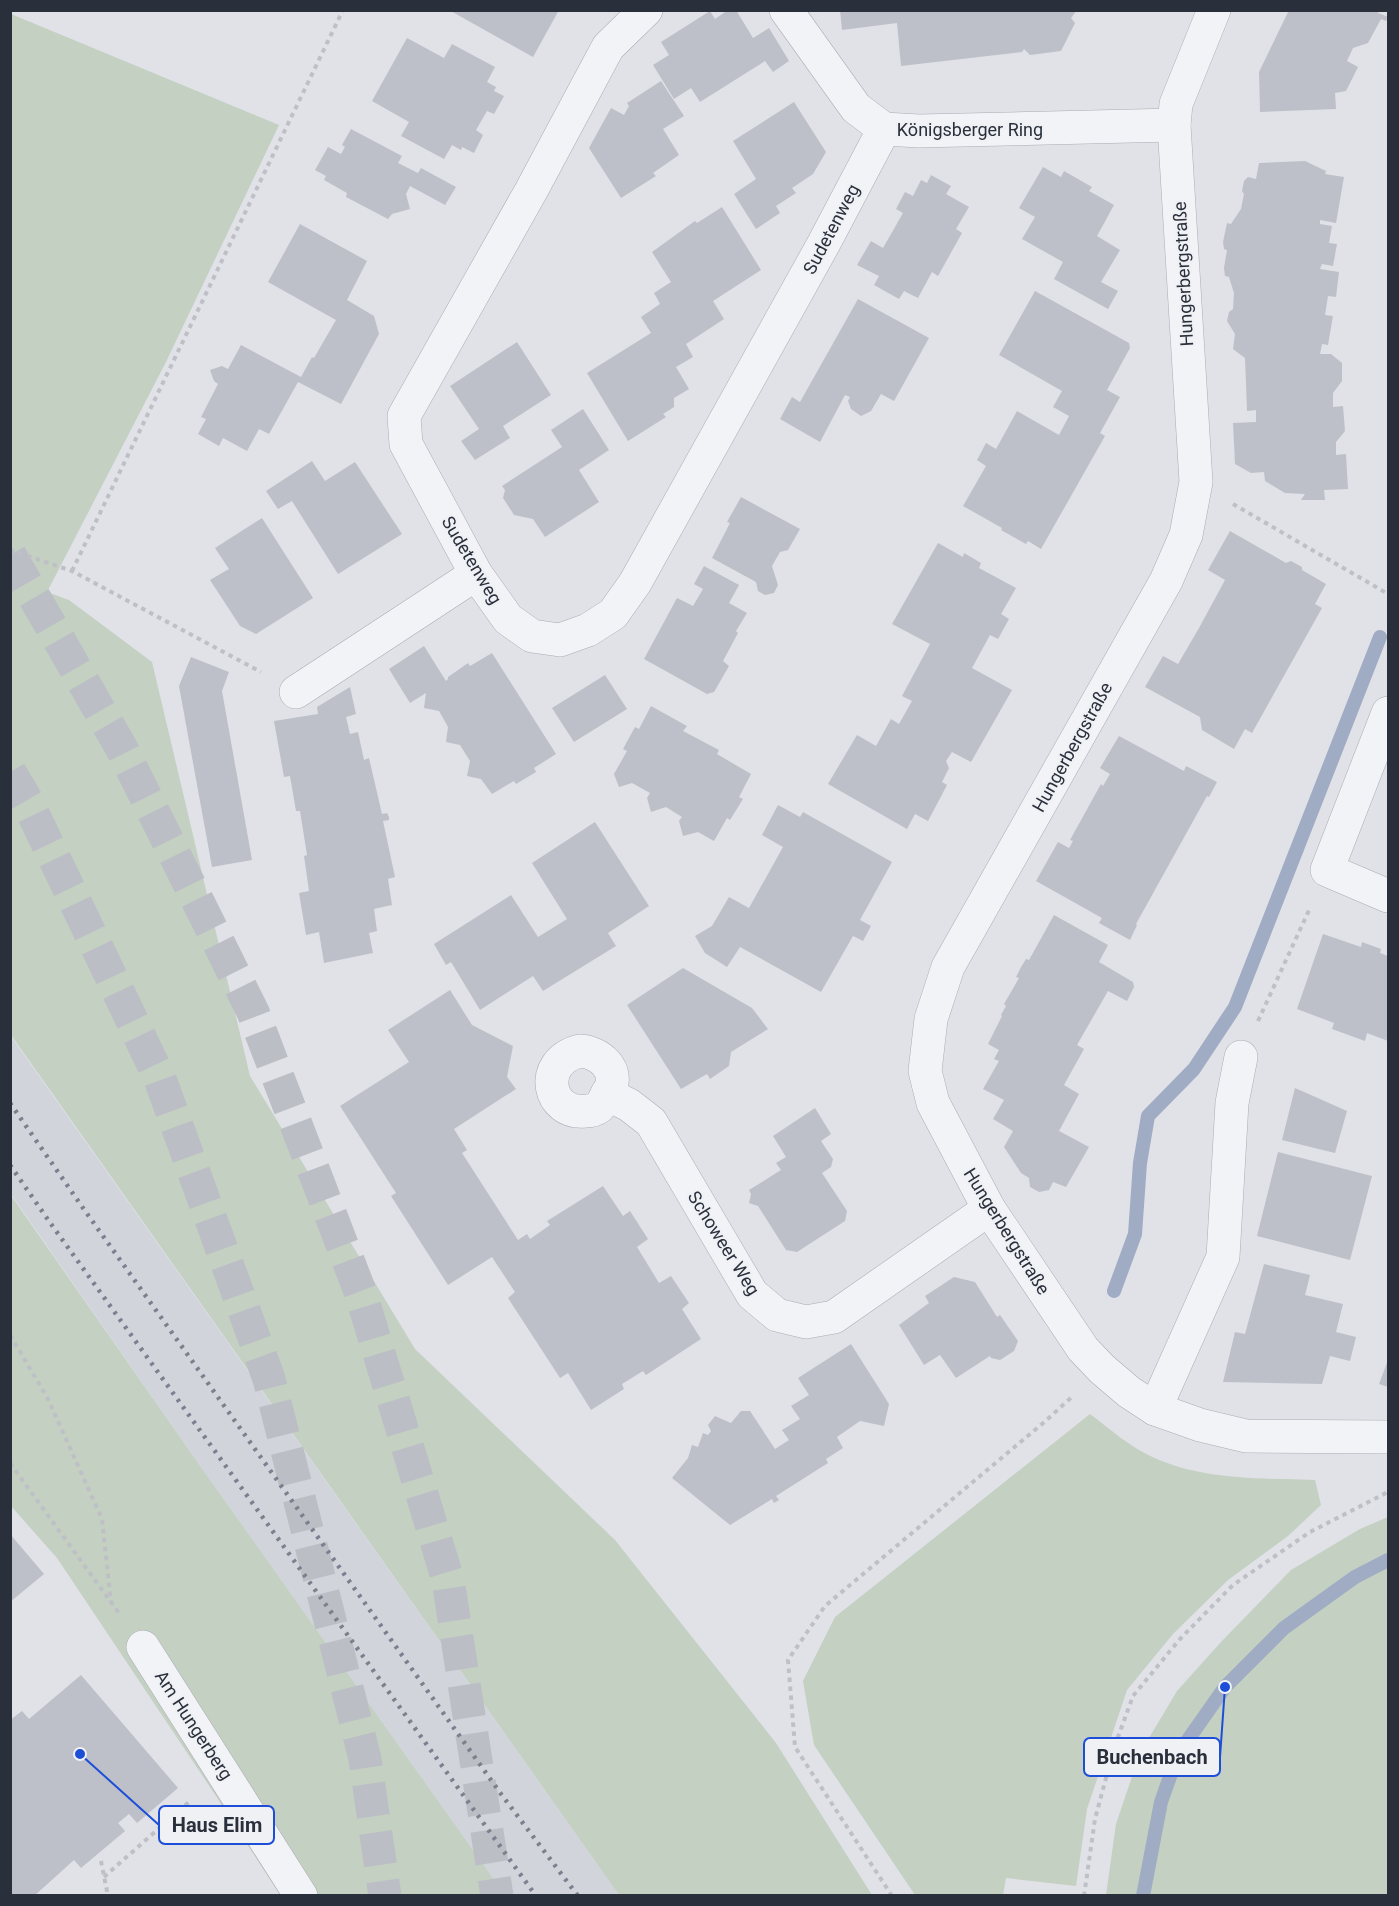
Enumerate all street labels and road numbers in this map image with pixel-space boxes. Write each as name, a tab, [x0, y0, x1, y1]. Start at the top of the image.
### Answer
street label: Königsberger Ring	[897, 119, 1043, 140]
street label: Sudetenweg	[799, 180, 863, 278]
street label: Hungerbergstraße	[1169, 201, 1197, 347]
street label: Sudetenweg	[438, 512, 506, 608]
street label: Hungerbergstraße	[1028, 678, 1116, 816]
street label: Hungerbergstraße	[960, 1164, 1054, 1298]
street label: Schoweer Weg	[684, 1187, 764, 1299]
street label: Am Hungerberg	[151, 1666, 237, 1784]

